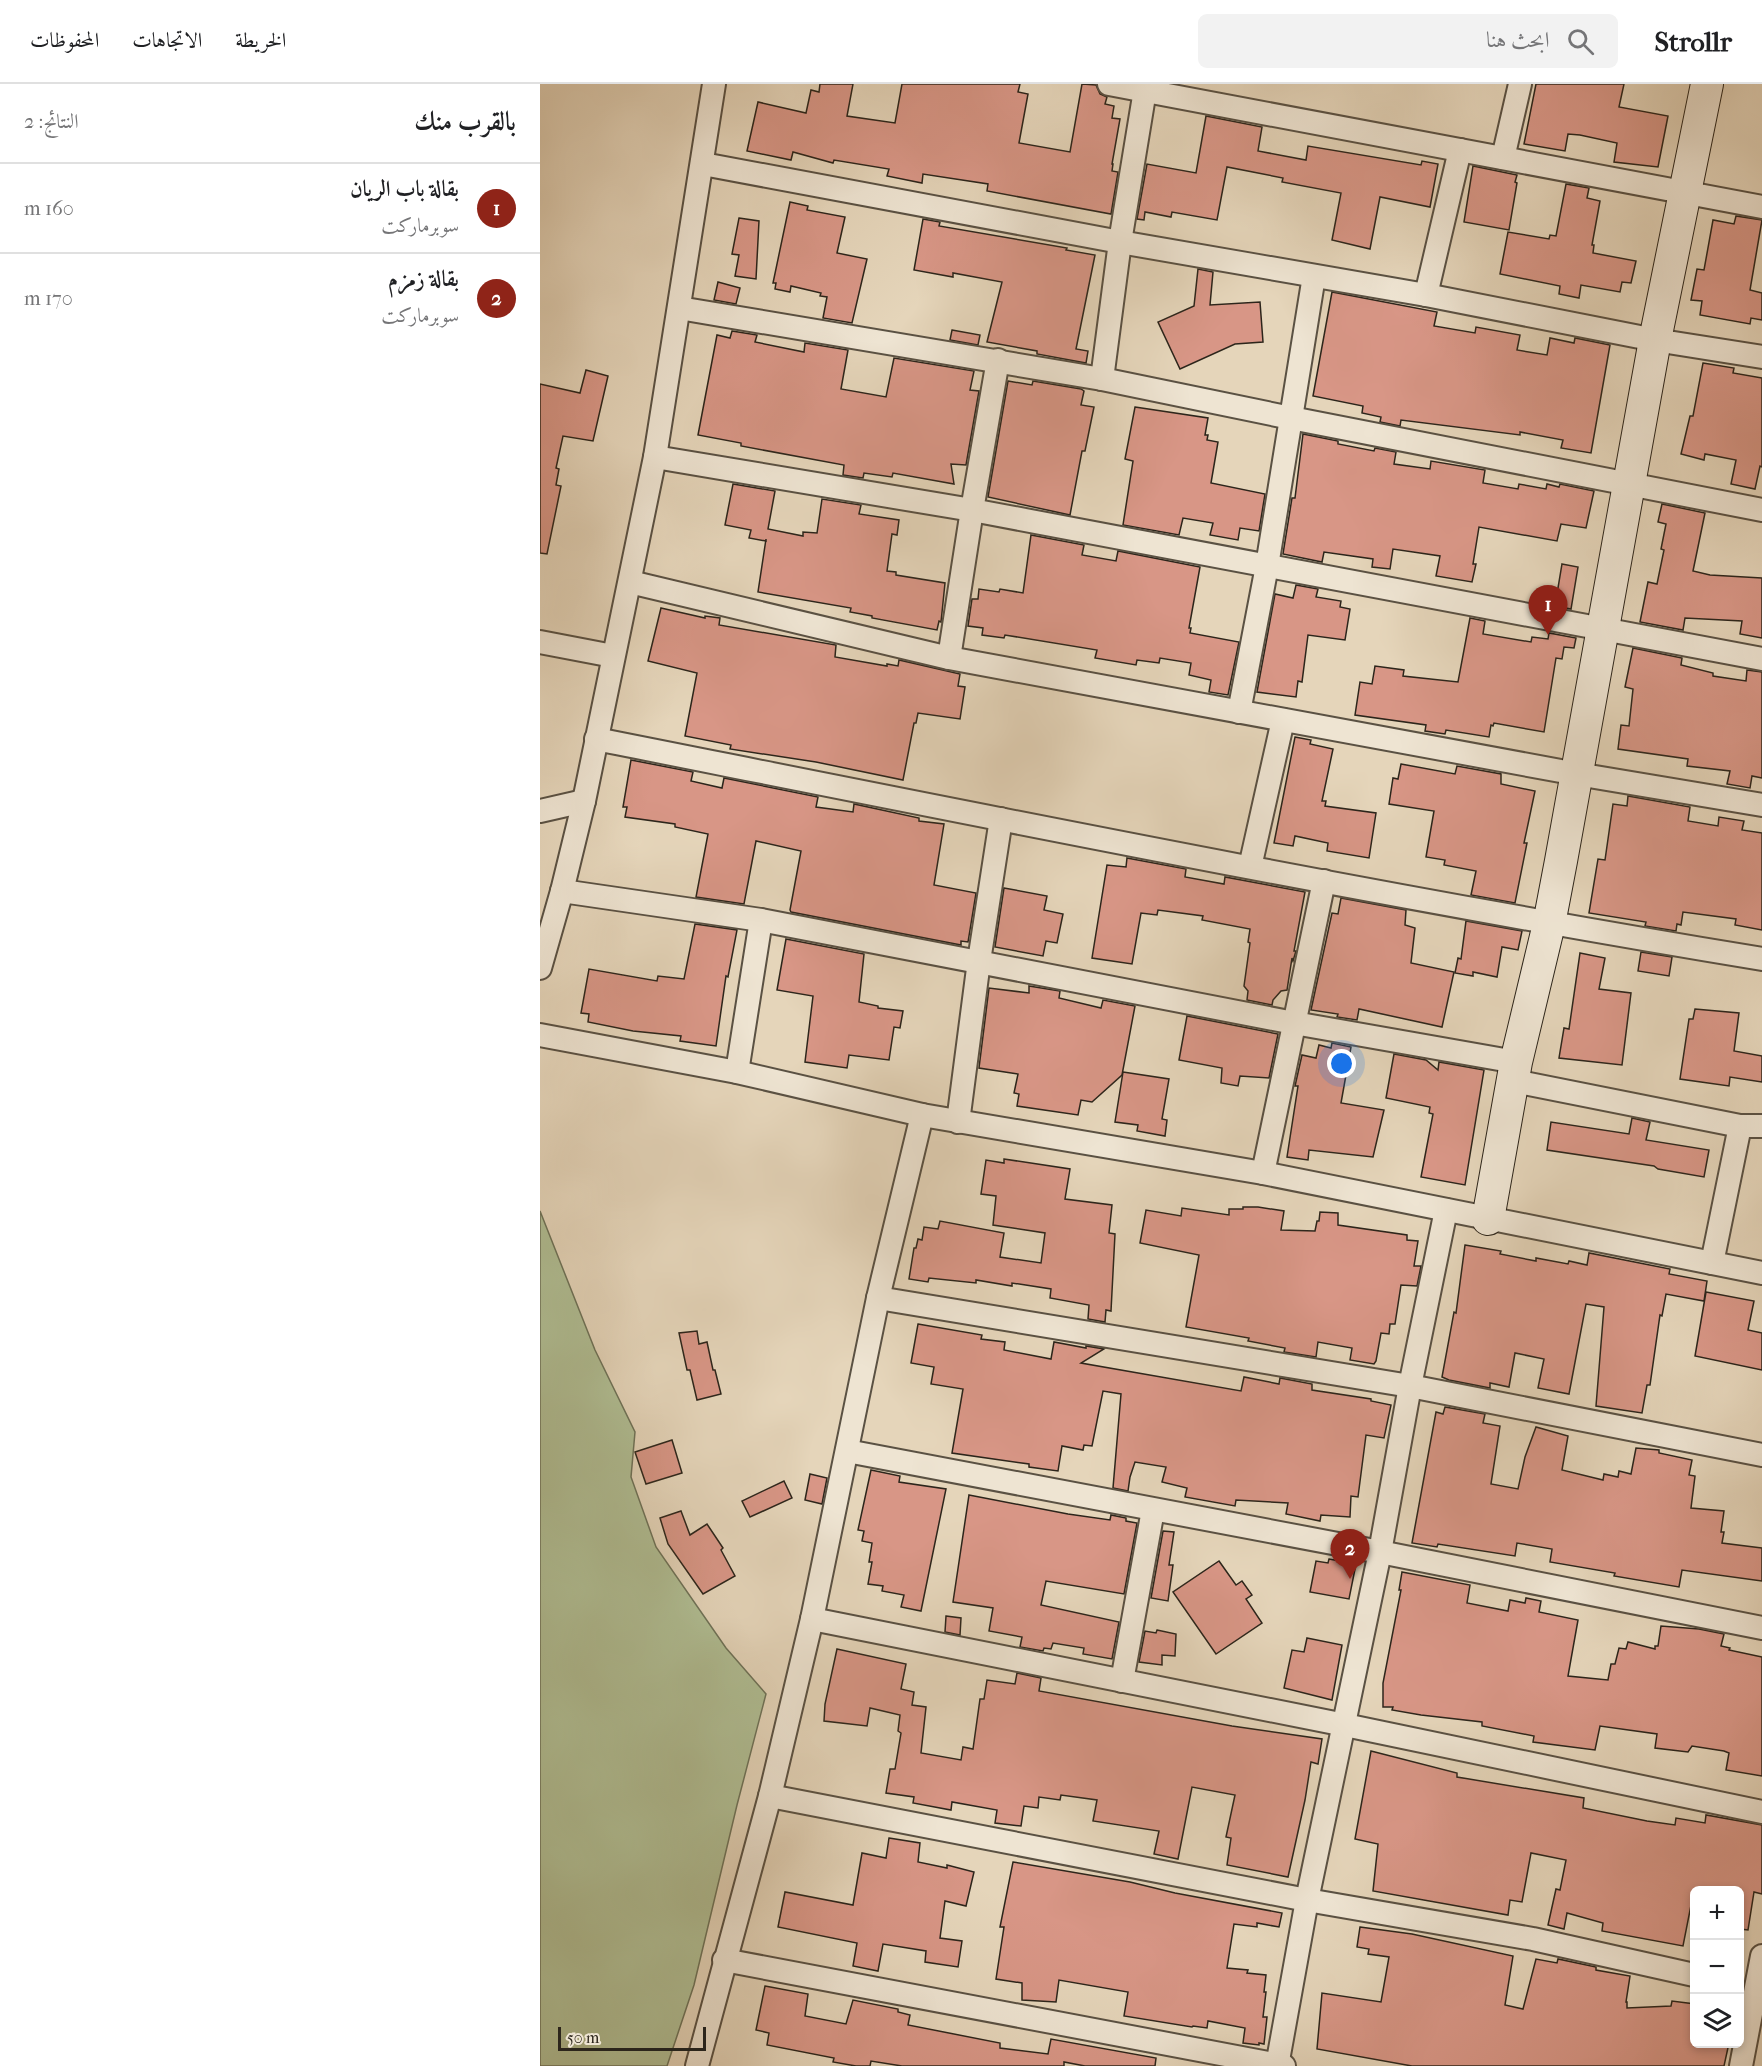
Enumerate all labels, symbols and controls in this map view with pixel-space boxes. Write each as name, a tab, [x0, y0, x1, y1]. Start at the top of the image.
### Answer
search box	[1198, 14, 1618, 68]
icon: search	[1564, 25, 1597, 58]
text: Strollr	[1654, 25, 1732, 58]
text: ابحث هنا	[1486, 27, 1549, 53]
text: المحفوظات	[30, 28, 99, 52]
text: الاتجاهات	[132, 28, 202, 52]
text: الخريطة	[235, 28, 286, 52]
text: بالقرب منك	[414, 106, 516, 137]
text: النتائج: 2	[24, 110, 79, 133]
text: بقالة باب الريان	[350, 176, 459, 202]
text: 160 m	[24, 197, 74, 220]
text: 1	[493, 197, 500, 220]
text: سوبرماركت	[381, 214, 459, 237]
text: بقالة زمزم	[388, 266, 459, 292]
text: 170 m	[24, 287, 73, 310]
text: 2	[491, 287, 502, 310]
text: سوبرماركت	[381, 304, 459, 327]
pin: 1	[1528, 586, 1568, 635]
your location	[1327, 1049, 1356, 1078]
pin: 2	[1330, 1530, 1370, 1579]
map controls	[1690, 1886, 1744, 2048]
button: +	[1690, 1886, 1744, 1940]
button: −	[1690, 1940, 1744, 1994]
button: layers	[1690, 1994, 1744, 2048]
scale bar	[558, 2024, 706, 2052]
text: 50 m	[567, 2028, 599, 2047]

